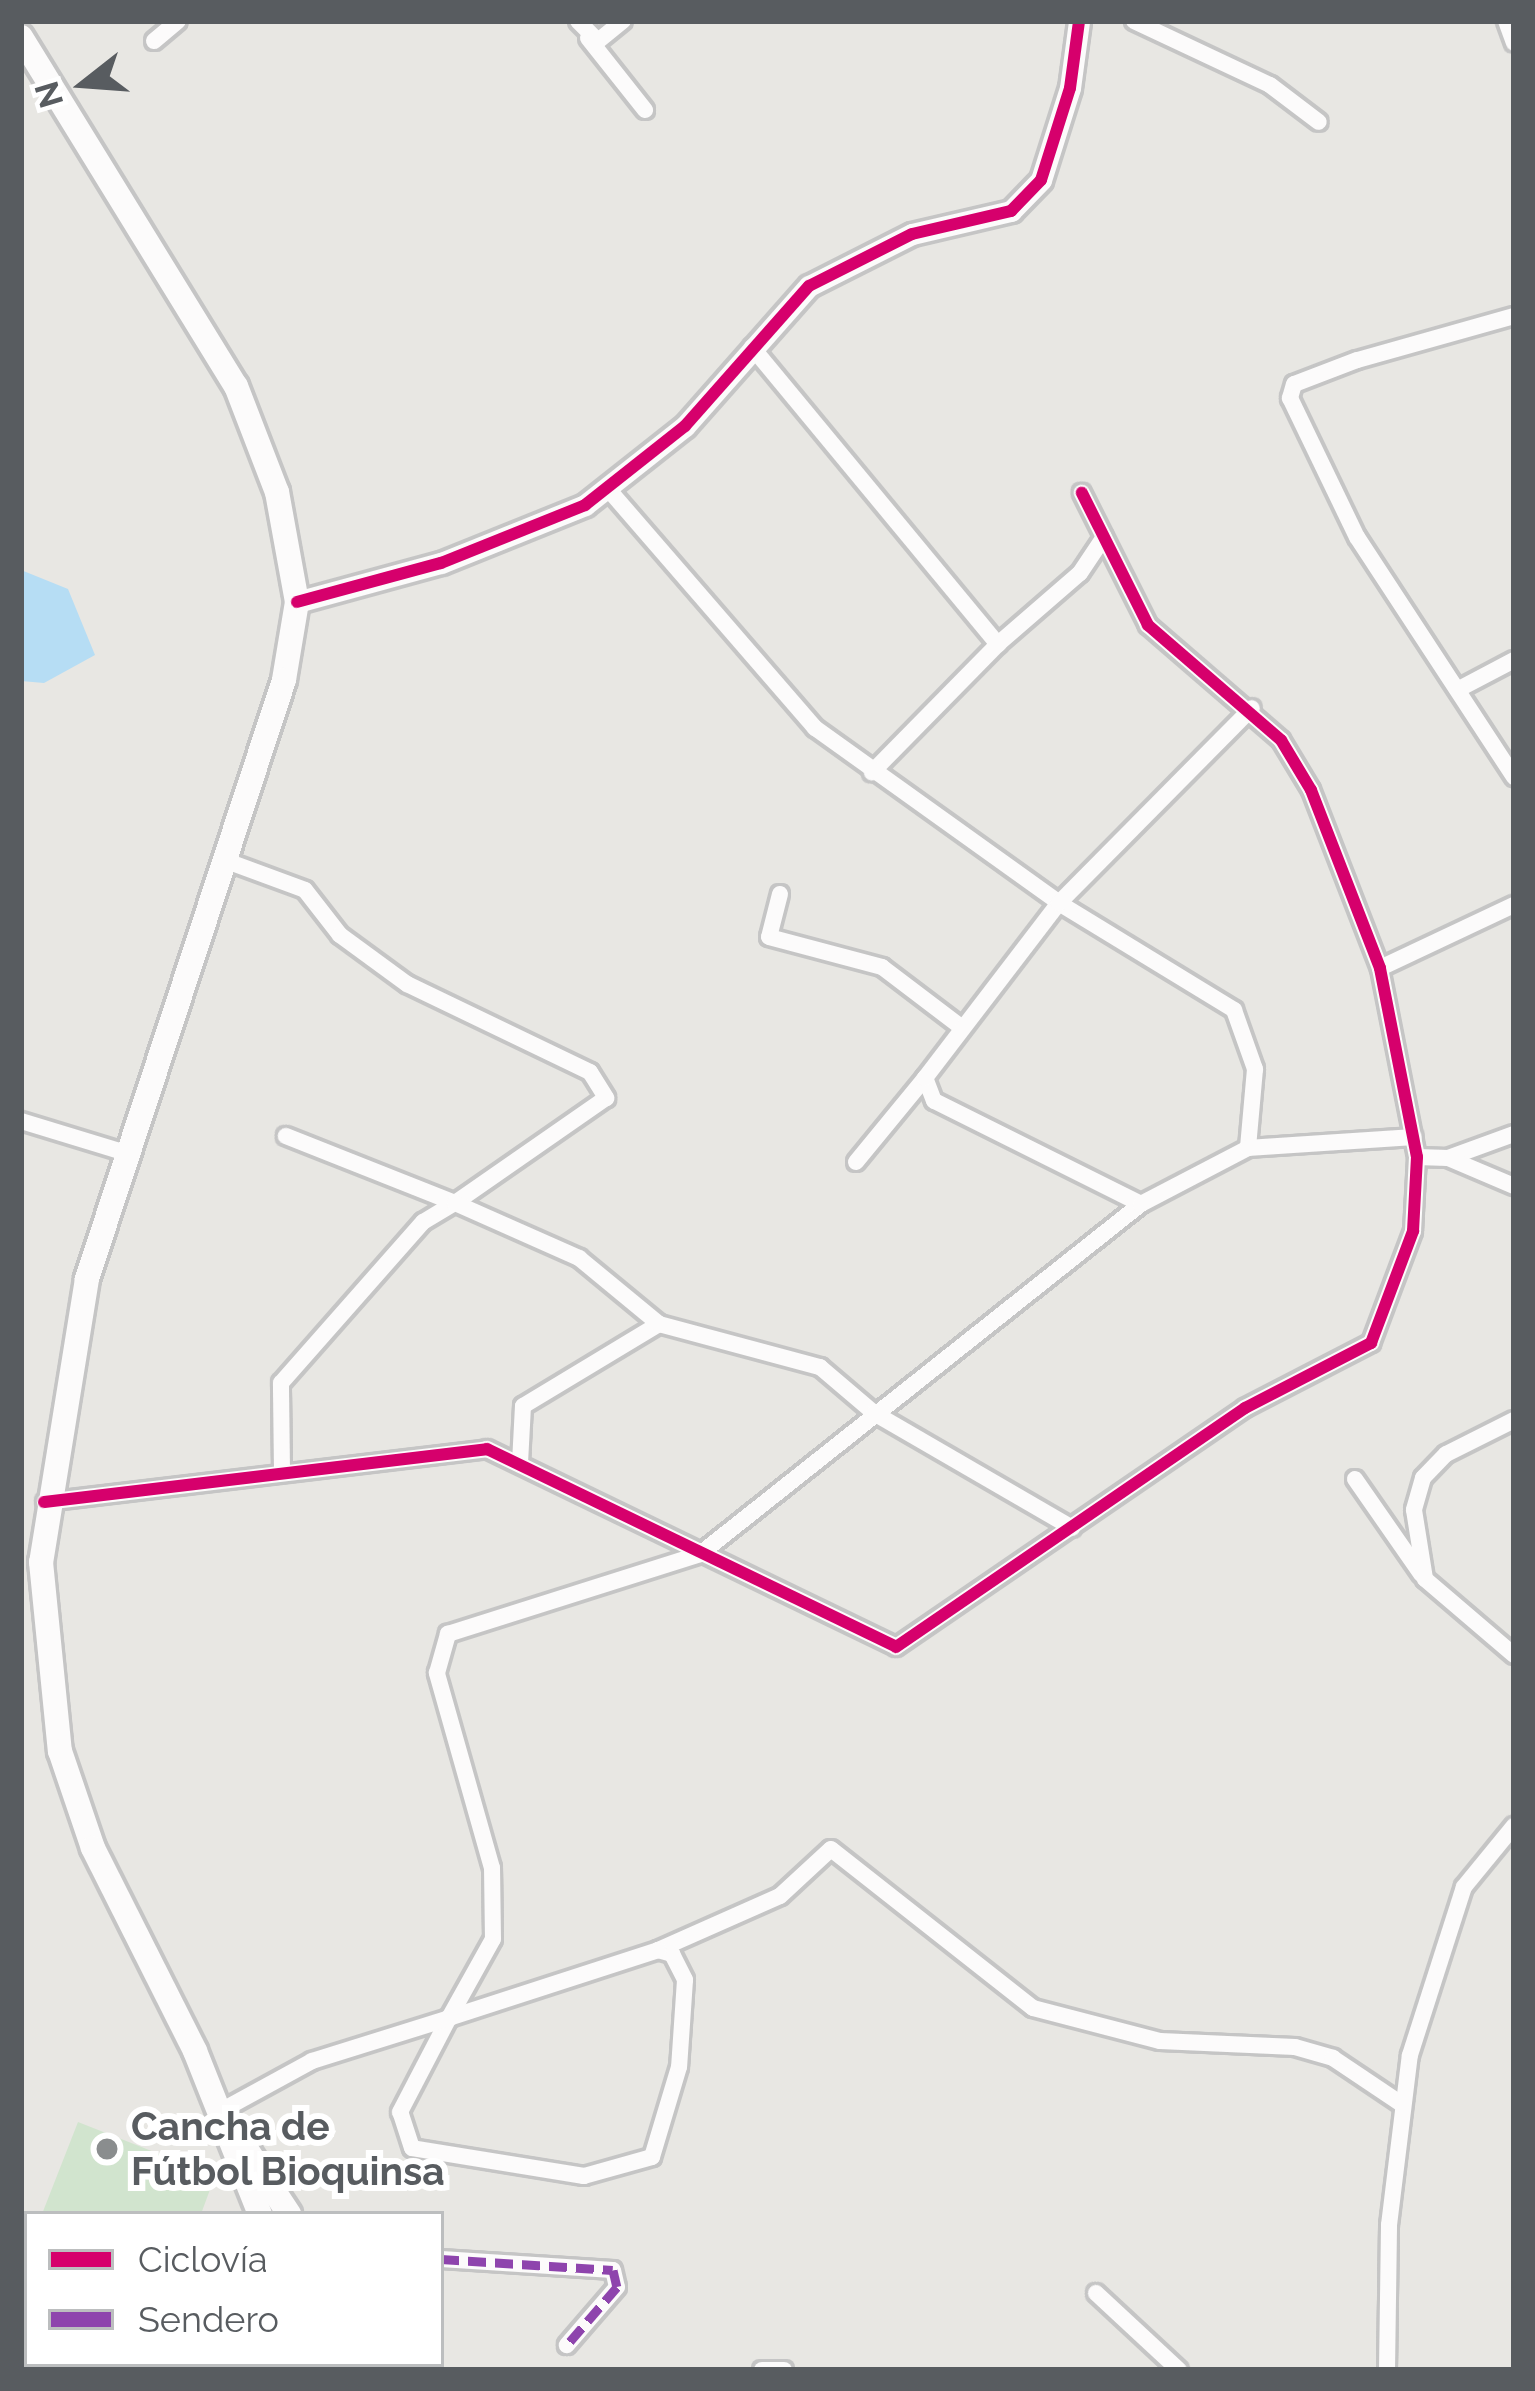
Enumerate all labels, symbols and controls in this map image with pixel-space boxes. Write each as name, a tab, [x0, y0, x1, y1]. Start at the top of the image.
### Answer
north arrow	[24, 24, 144, 144]
text: N	[27, 77, 71, 112]
place label: Cancha de Fútbol Bioquinsa	[131, 2104, 446, 2195]
marker: Cancha de Fútbol Bioquinsa	[94, 2136, 120, 2162]
legend	[24, 2211, 444, 2367]
text: Ciclovía	[138, 2238, 268, 2280]
text: Sendero	[138, 2298, 279, 2340]

